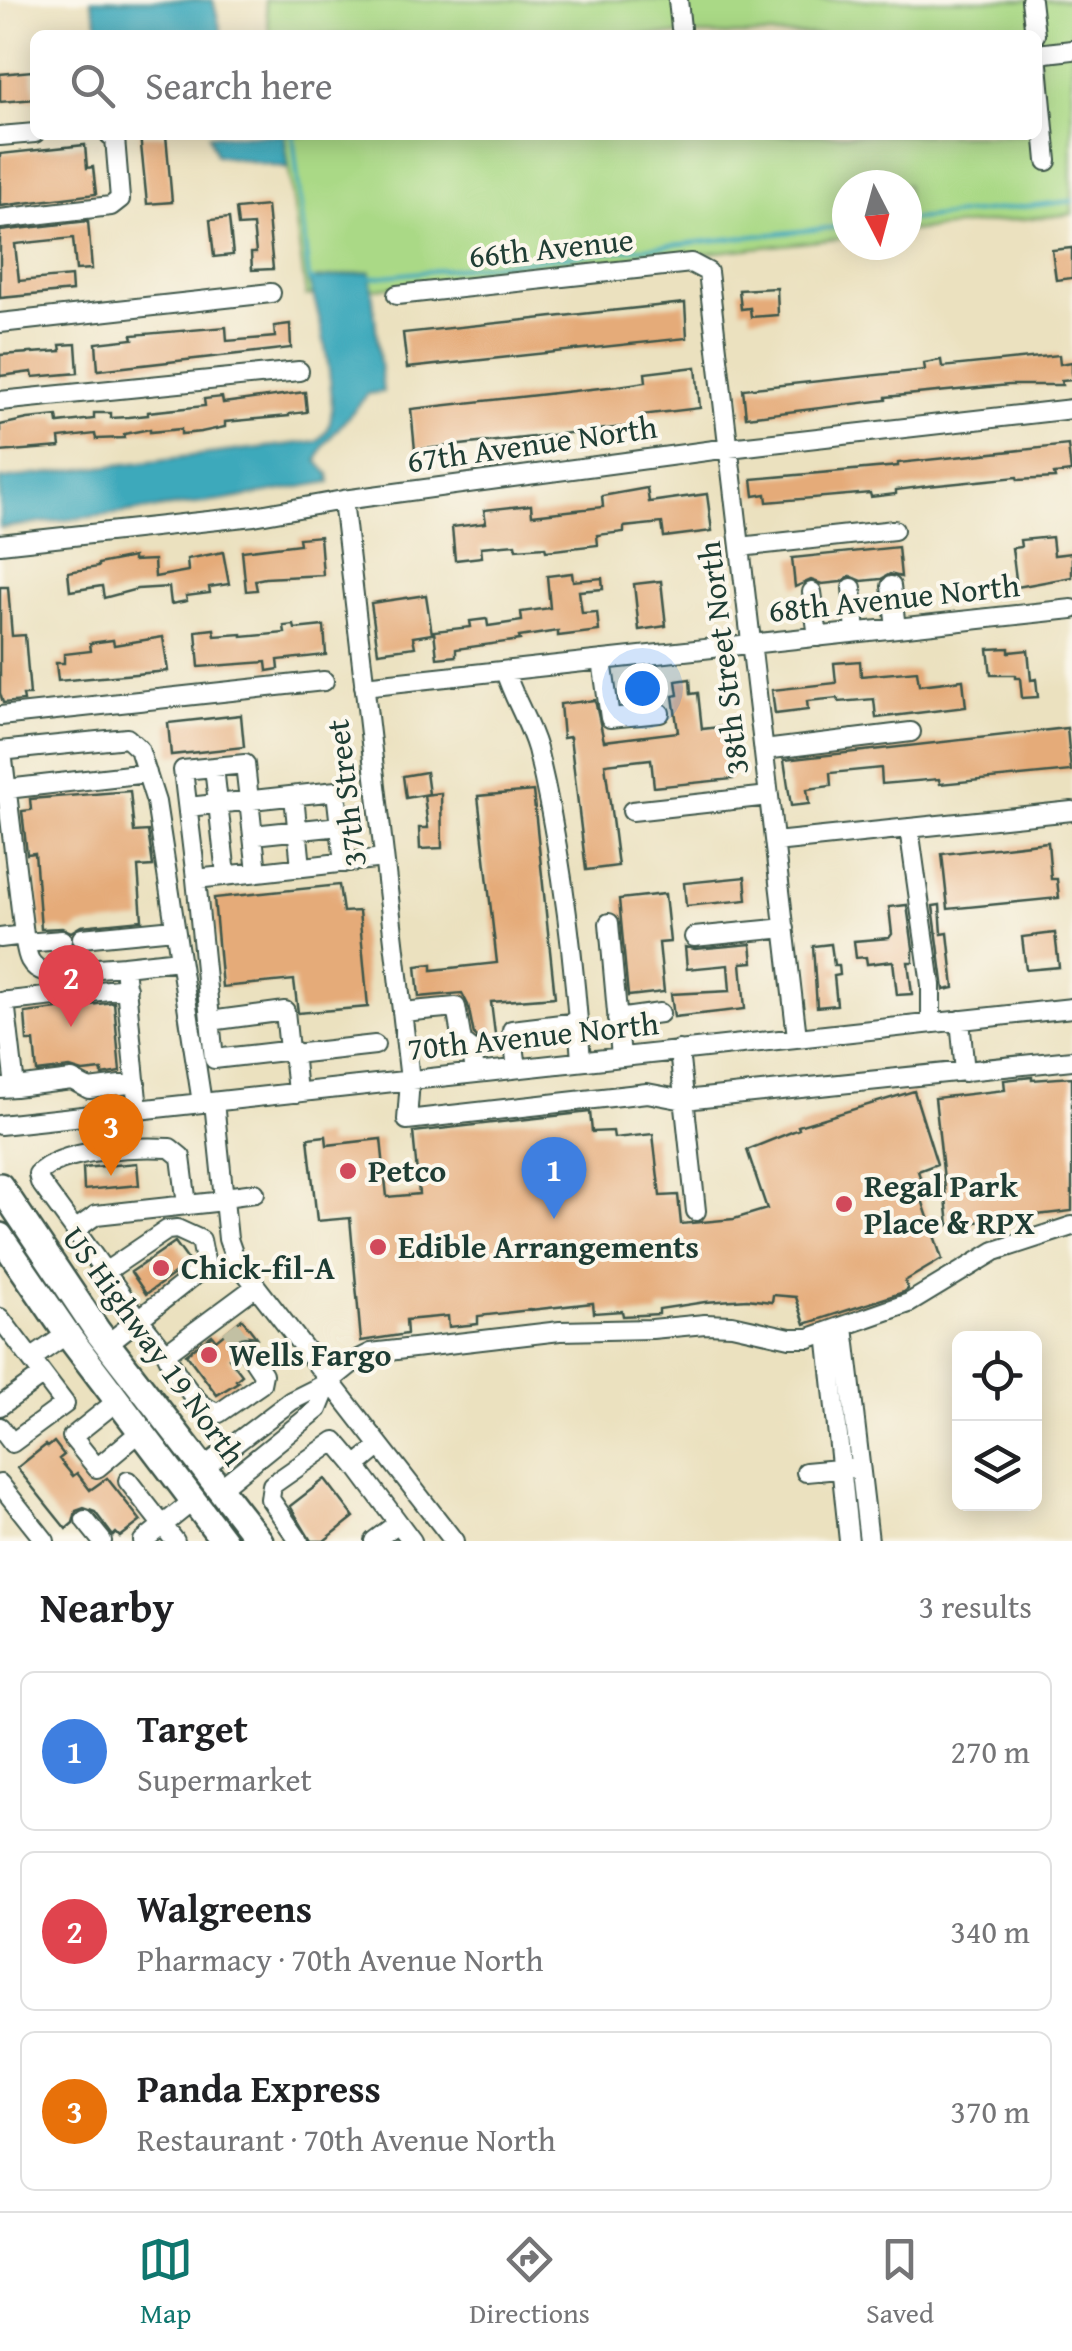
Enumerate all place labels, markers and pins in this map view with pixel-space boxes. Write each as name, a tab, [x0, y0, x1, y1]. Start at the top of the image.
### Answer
pin: 2	[38, 944, 104, 1027]
pin: 3	[78, 1094, 144, 1176]
pin: 1	[522, 1136, 586, 1219]
place label: Petco	[368, 1147, 446, 1194]
marker: Petco	[337, 1160, 359, 1182]
place label: Regal Park Place & RPX	[864, 1162, 1035, 1246]
marker: Regal Park Place & RPX	[833, 1193, 855, 1215]
place label: Edible Arrangements	[398, 1223, 699, 1270]
marker: Edible Arrangements	[367, 1236, 389, 1258]
place label: Chick-fil-A	[181, 1244, 336, 1291]
marker: Chick-fil-A	[150, 1257, 172, 1279]
place label: Wells Fargo	[229, 1331, 392, 1378]
marker: Wells Fargo	[198, 1344, 220, 1366]

